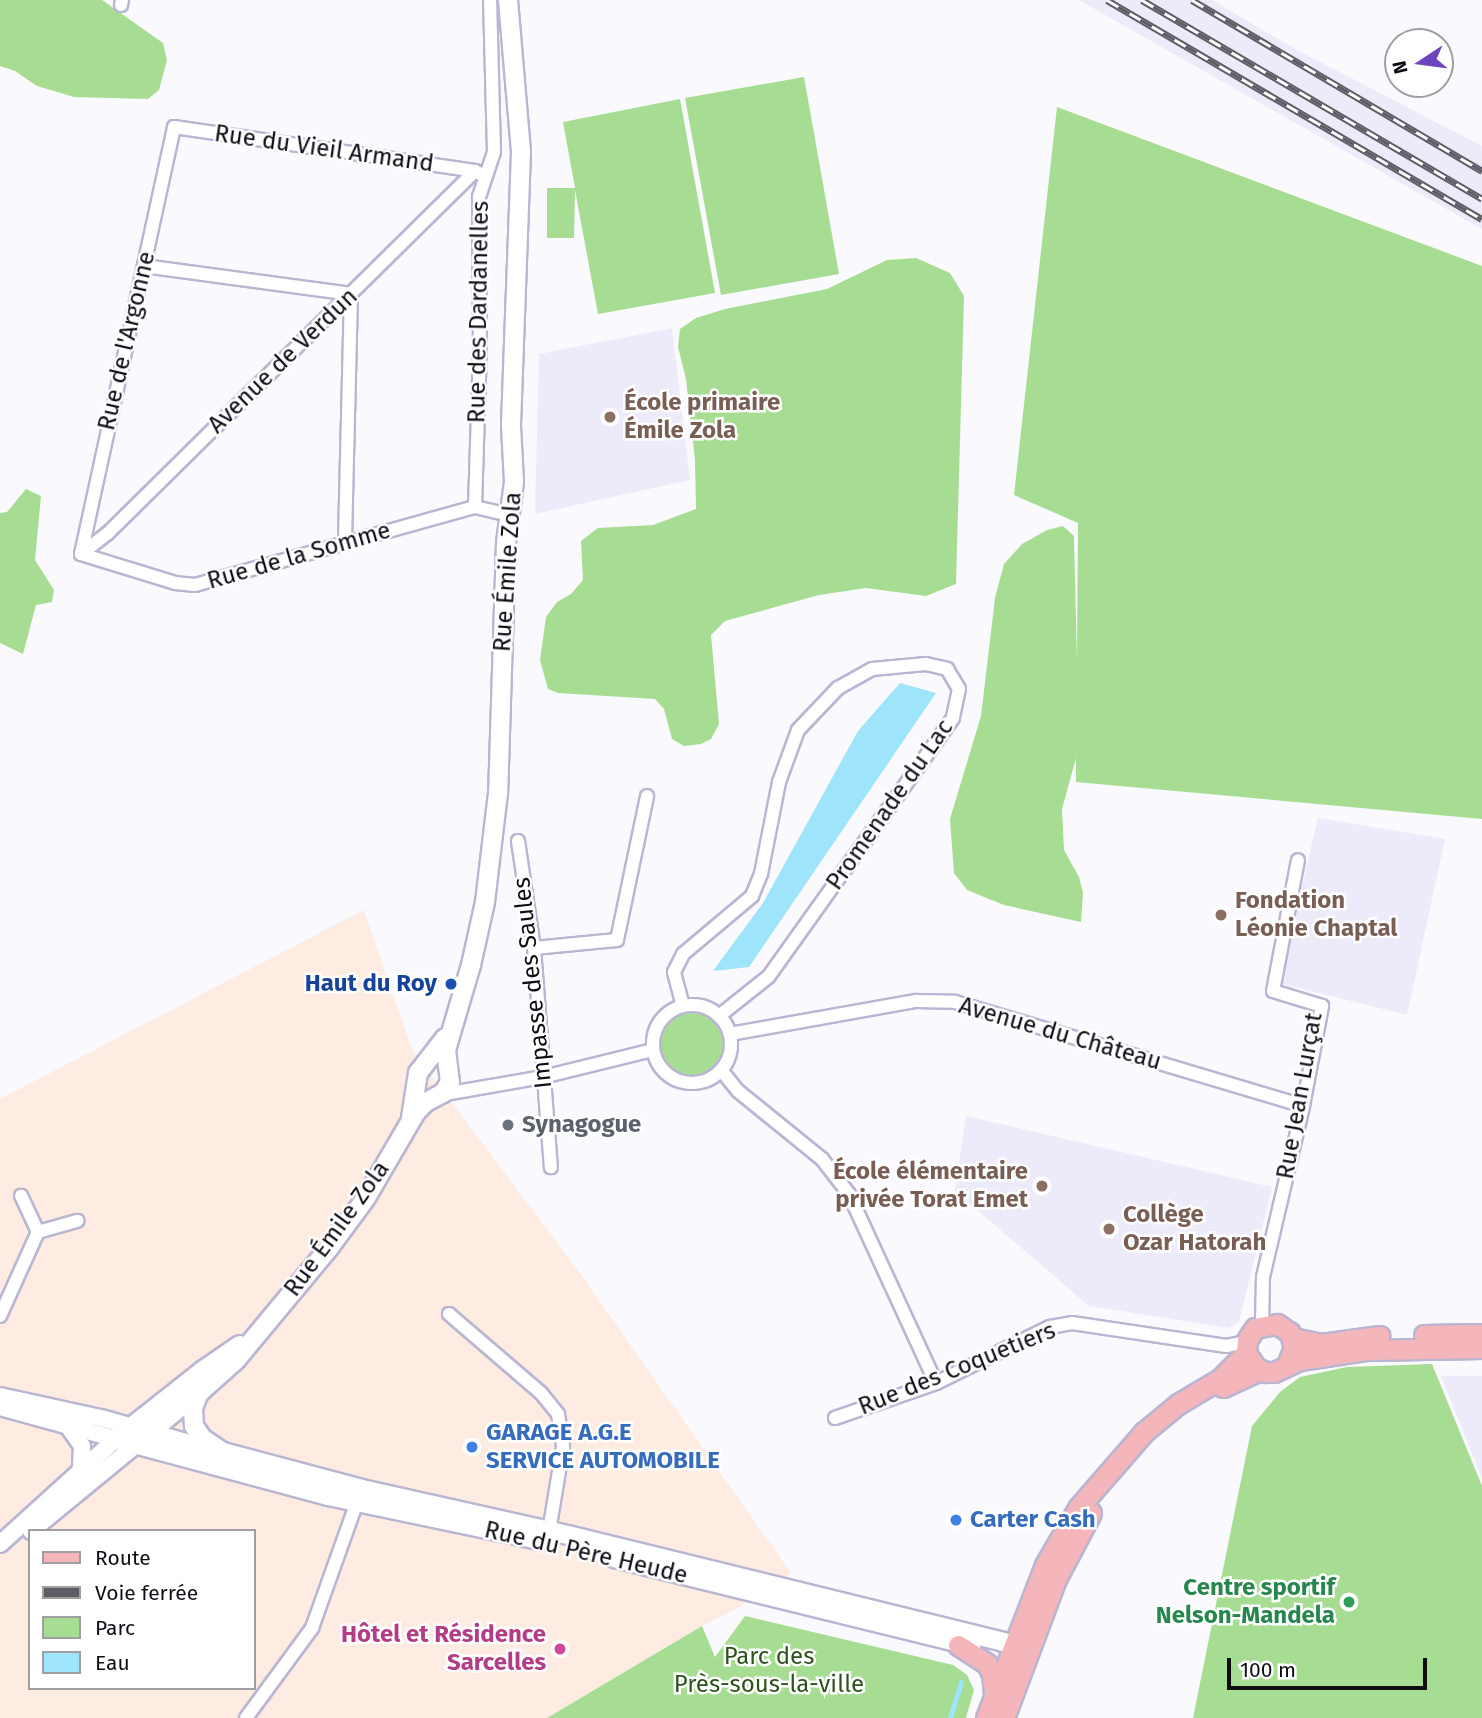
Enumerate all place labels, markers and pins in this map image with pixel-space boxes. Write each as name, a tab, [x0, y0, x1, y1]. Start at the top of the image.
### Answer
place label: École primaire Émile Zola	[624, 389, 780, 445]
marker: École primaire Émile Zola	[602, 409, 618, 425]
place label: Fondation Léonie Chaptal	[1235, 887, 1397, 943]
marker: Fondation Léonie Chaptal	[1213, 907, 1229, 923]
place label: Haut du Roy	[305, 970, 437, 998]
marker: Haut du Roy	[443, 976, 459, 992]
place label: Synagogue	[522, 1111, 641, 1139]
marker: Synagogue	[500, 1117, 516, 1133]
place label: École élémentaire privée Torat Emet	[833, 1158, 1028, 1214]
marker: École élémentaire privée Torat Emet	[1034, 1178, 1050, 1194]
place label: Collège Ozar Hatorah	[1123, 1201, 1266, 1257]
marker: Collège Ozar Hatorah	[1101, 1221, 1117, 1237]
place label: GARAGE A.G.E SERVICE AUTOMOBILE	[486, 1419, 720, 1475]
marker: GARAGE A.G.E SERVICE AUTOMOBILE	[464, 1439, 480, 1455]
place label: Carter Cash	[970, 1506, 1096, 1534]
marker: Carter Cash	[948, 1512, 964, 1528]
place label: Centre sportif Nelson-Mandela	[1156, 1574, 1335, 1630]
marker: Centre sportif Nelson-Mandela	[1341, 1594, 1357, 1610]
place label: Hôtel et Résidence Sarcelles	[341, 1621, 546, 1677]
marker: Hôtel et Résidence Sarcelles	[552, 1641, 568, 1657]

